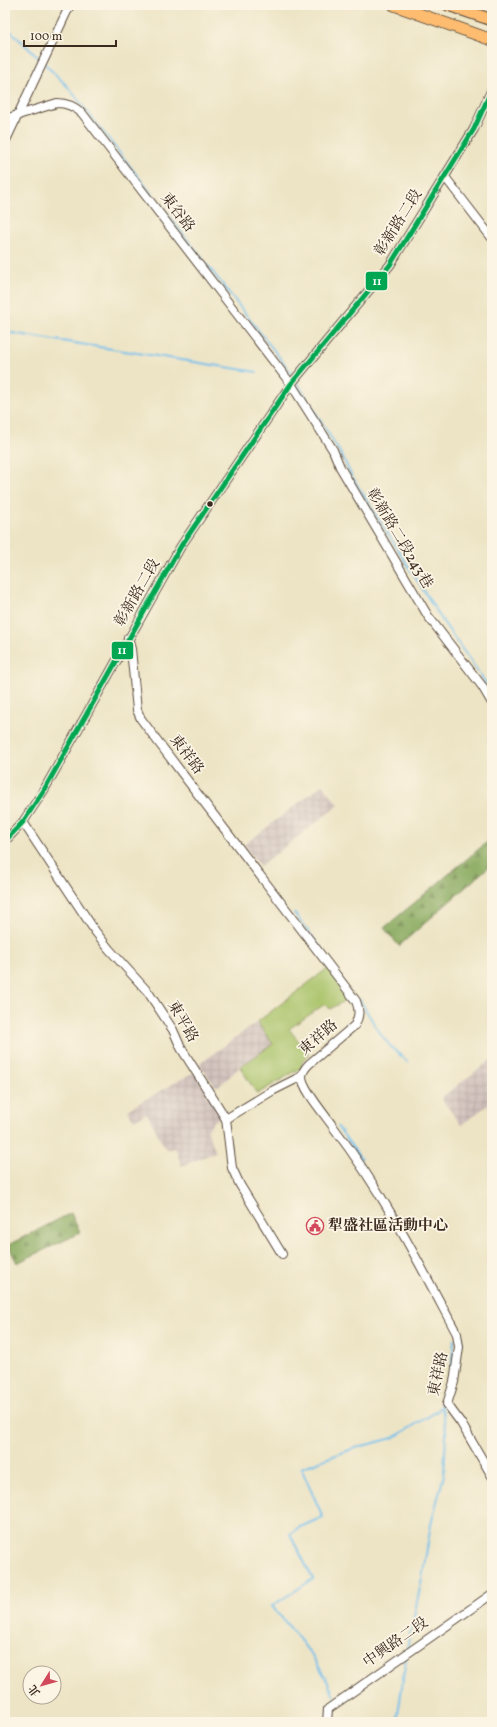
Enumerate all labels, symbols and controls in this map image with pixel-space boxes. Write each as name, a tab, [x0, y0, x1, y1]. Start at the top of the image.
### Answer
scale bar	[24, 22, 116, 48]
text: 100 m	[30, 29, 63, 45]
street label: 彰新路二段	[370, 186, 428, 260]
street label: 東谷路	[155, 189, 199, 237]
line badge: 11	[365, 271, 388, 291]
text: 11	[373, 275, 381, 290]
street label: 彰新路二段243巷	[361, 485, 437, 593]
unlabelled marker	[205, 499, 215, 509]
street label: 彰新路二段	[110, 555, 166, 631]
line badge: 11	[111, 641, 134, 660]
text: 11	[118, 644, 126, 659]
street label: 東祥路	[164, 731, 208, 779]
street label: 東平路	[162, 997, 202, 1047]
street label: 東祥路	[295, 1015, 343, 1061]
public building icon: 犁盛社區活動中心	[305, 1216, 325, 1236]
place label: 犁盛社區活動中心	[328, 1216, 448, 1237]
street label: 東祥路	[424, 1350, 454, 1398]
street label: 中興路二段	[359, 1613, 433, 1673]
north arrow	[22, 1665, 62, 1705]
text: 北	[26, 1681, 45, 1699]

